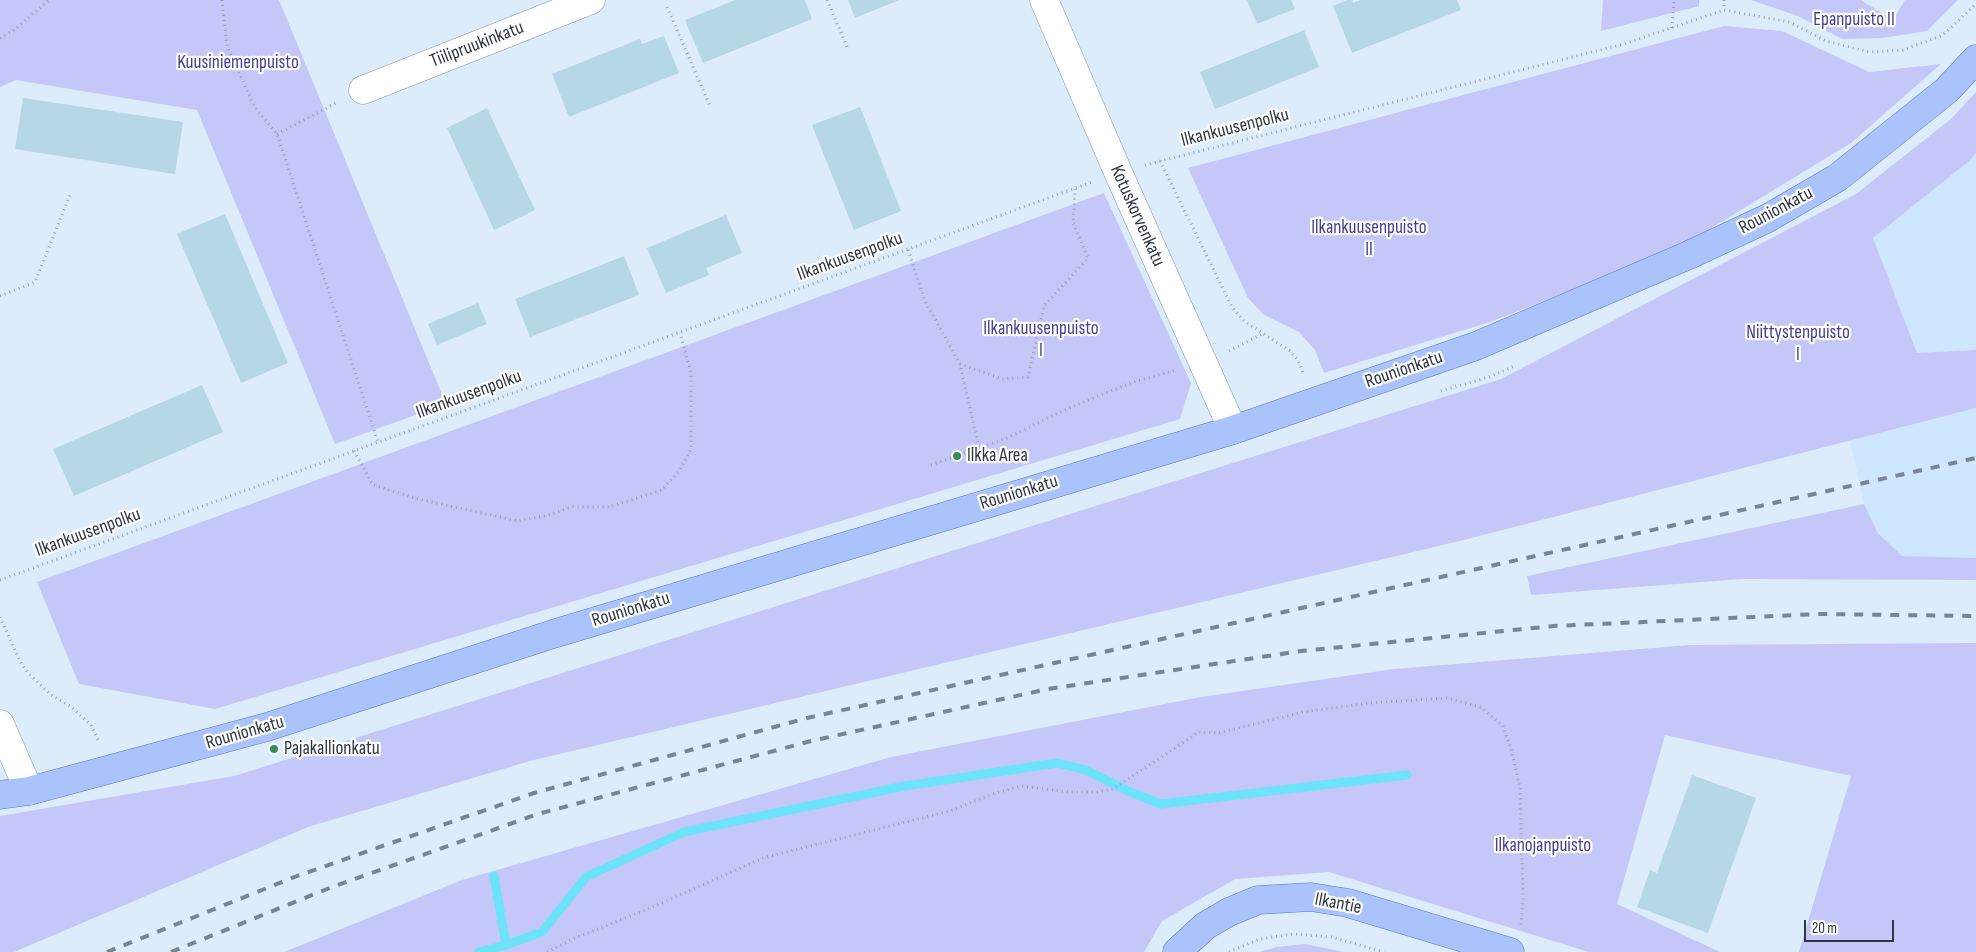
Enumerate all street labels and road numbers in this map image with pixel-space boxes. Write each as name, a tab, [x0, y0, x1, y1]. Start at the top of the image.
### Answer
street label: Tiilipruukinkatu	[427, 17, 527, 73]
street label: Ilkankuusenpolku	[1179, 104, 1291, 152]
street label: Kotuskorvenkatu	[1105, 162, 1169, 270]
street label: Rounionkatu	[1735, 182, 1817, 240]
street label: Ilkankuusenpolku	[794, 227, 906, 287]
street label: Rounionkatu	[1362, 346, 1446, 394]
street label: Ilkankuusenpolku	[413, 365, 525, 425]
street label: Rounionkatu	[977, 470, 1061, 516]
street label: Ilkankuusenpolku	[32, 503, 144, 563]
street label: Rounionkatu	[589, 587, 673, 633]
street label: Rounionkatu	[203, 711, 287, 755]
street label: Ilkantie	[1313, 888, 1363, 920]

